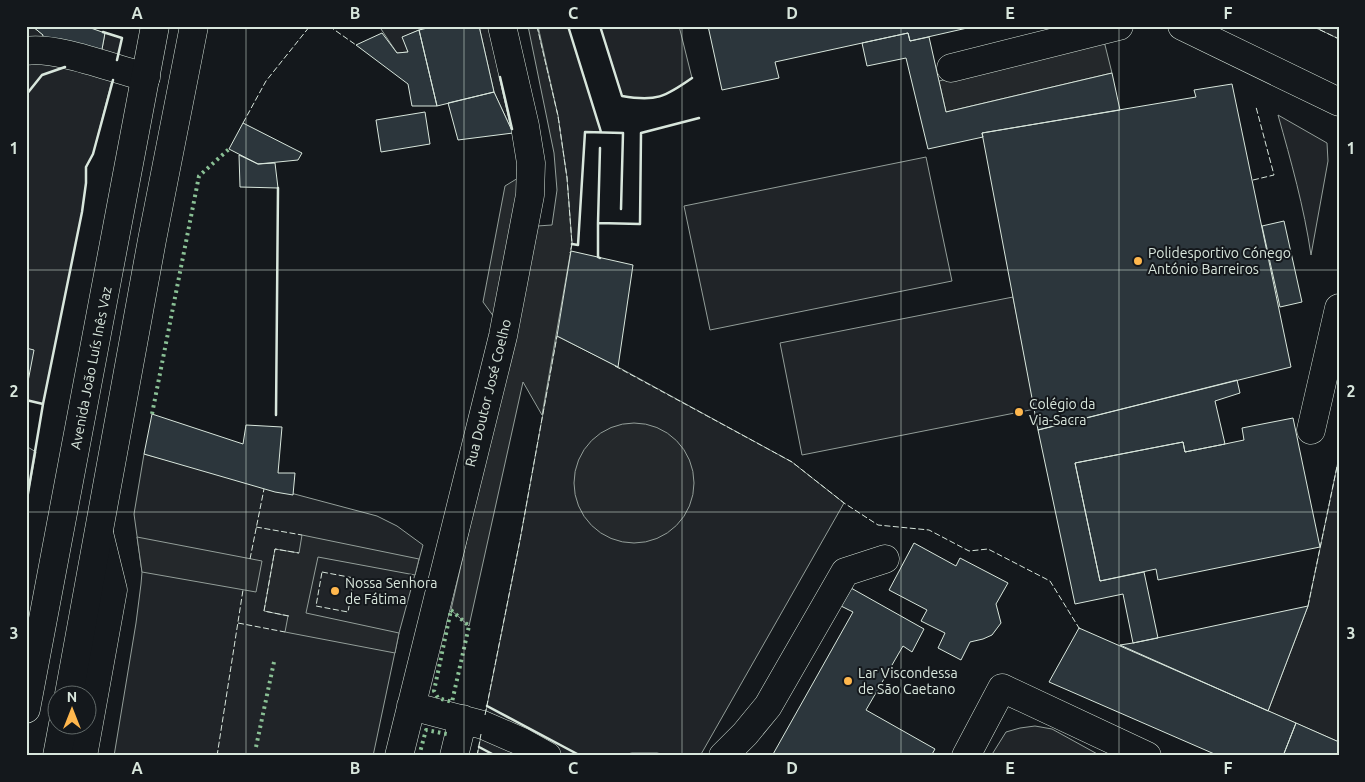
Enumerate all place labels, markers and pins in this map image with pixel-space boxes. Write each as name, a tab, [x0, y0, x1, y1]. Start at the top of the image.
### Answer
place label: Polidesportivo Cónego António Barreiros	[1148, 245, 1291, 277]
marker: Polidesportivo Cónego António Barreiros	[1132, 255, 1144, 267]
place label: Colégio da Via-Sacra	[1029, 396, 1095, 428]
marker: Colégio da Via-Sacra	[1013, 406, 1025, 418]
place label: Nossa Senhora de Fátima	[345, 575, 437, 607]
marker: Nossa Senhora de Fátima	[329, 585, 341, 597]
place label: Lar Viscondessa de São Caetano	[858, 665, 958, 697]
marker: Lar Viscondessa de São Caetano	[842, 675, 854, 687]

